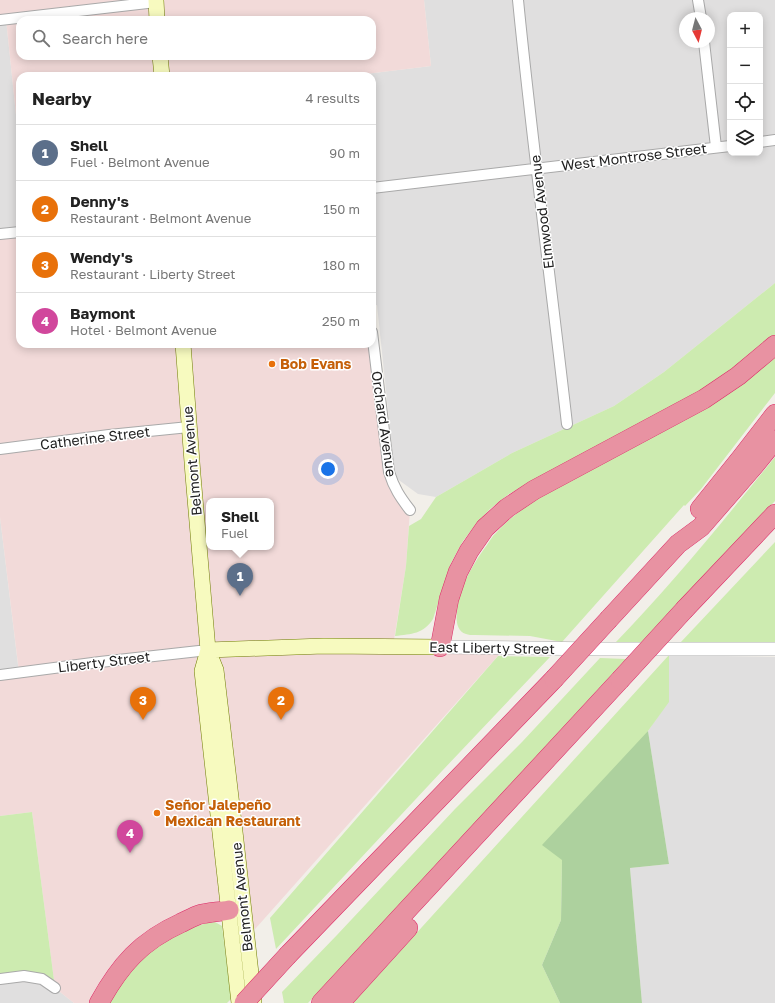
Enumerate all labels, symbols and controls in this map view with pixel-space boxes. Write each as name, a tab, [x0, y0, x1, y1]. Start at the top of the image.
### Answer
north arrow	[679, 12, 715, 48]
map controls	[727, 12, 763, 156]
button: +	[727, 12, 763, 48]
search box	[16, 16, 376, 60]
icon: search	[30, 27, 52, 49]
text: Search here	[62, 29, 148, 47]
button: −	[727, 48, 763, 84]
button: locate	[727, 84, 763, 120]
text: Nearby	[32, 88, 92, 109]
text: 4 results	[306, 90, 360, 106]
button: layers	[727, 120, 763, 156]
text: Shell	[70, 136, 108, 154]
street label: West Montrose Street	[560, 139, 708, 174]
text: 1	[42, 145, 48, 161]
text: 90 m	[329, 145, 360, 161]
text: Fuel · Belmont Avenue	[70, 154, 210, 170]
street label: Elmwood Avenue	[526, 154, 557, 270]
text: Denny's	[70, 192, 129, 210]
text: 2	[41, 201, 49, 217]
text: 150 m	[323, 201, 360, 217]
text: Restaurant · Belmont Avenue	[70, 210, 251, 226]
text: Wendy's	[70, 248, 133, 266]
text: 3	[41, 257, 49, 273]
text: 180 m	[323, 257, 360, 273]
text: Restaurant · Liberty Street	[70, 266, 236, 282]
text: Baymont	[70, 304, 135, 322]
text: 4	[41, 313, 49, 329]
text: 250 m	[322, 313, 360, 329]
text: Hotel · Belmont Avenue	[70, 322, 217, 338]
place label: Bob Evans	[280, 355, 351, 372]
marker: Bob Evans	[267, 359, 277, 369]
street label: Orchard Avenue	[369, 370, 400, 478]
street label: Belmont Avenue	[178, 406, 205, 516]
street label: Catherine Street	[39, 422, 151, 453]
your location	[318, 459, 338, 479]
popup	[206, 498, 274, 550]
text: Shell	[221, 507, 259, 525]
text: Fuel	[221, 525, 248, 541]
pin: 1	[227, 563, 253, 596]
street label: East Liberty Street	[429, 638, 555, 657]
street label: Liberty Street	[57, 647, 151, 676]
pin: 3	[130, 687, 156, 720]
pin: 2	[268, 687, 294, 720]
place label: Señor Jalepeño Mexican Restaurant	[165, 796, 301, 829]
marker: Señor Jalepeño Mexican Restaurant	[152, 808, 162, 818]
pin: 4	[117, 820, 143, 853]
street label: Belmont Avenue	[227, 842, 256, 953]

